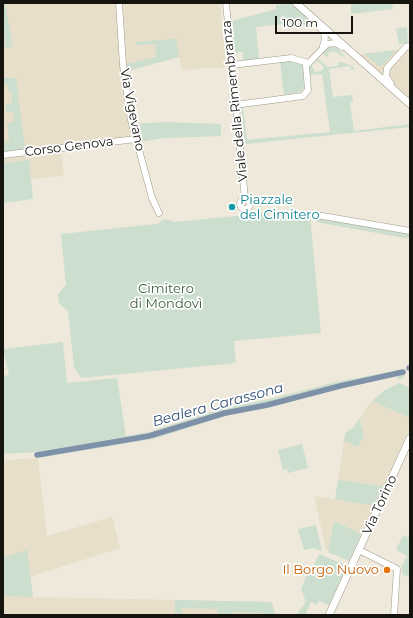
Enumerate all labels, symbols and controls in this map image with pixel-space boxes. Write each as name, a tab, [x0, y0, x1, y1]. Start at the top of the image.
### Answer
scale bar	[277, 8, 355, 34]
text: 100 m	[282, 15, 318, 30]
street label: Viale della Rimembranza	[219, 20, 251, 182]
street label: Via Vigevano	[116, 67, 148, 153]
street label: Corso Genova	[24, 134, 114, 160]
place label: Piazzale del Cimitero	[240, 192, 320, 223]
marker: Piazzale del Cimitero	[227, 202, 237, 212]
park label: Cimitero di Mondovì	[130, 281, 202, 312]
water label: Bealera Carassona	[151, 379, 285, 431]
street label: Via Torino	[359, 473, 401, 537]
place label: Il Borgo Nuovo	[282, 562, 379, 578]
marker: Il Borgo Nuovo	[382, 565, 392, 575]

